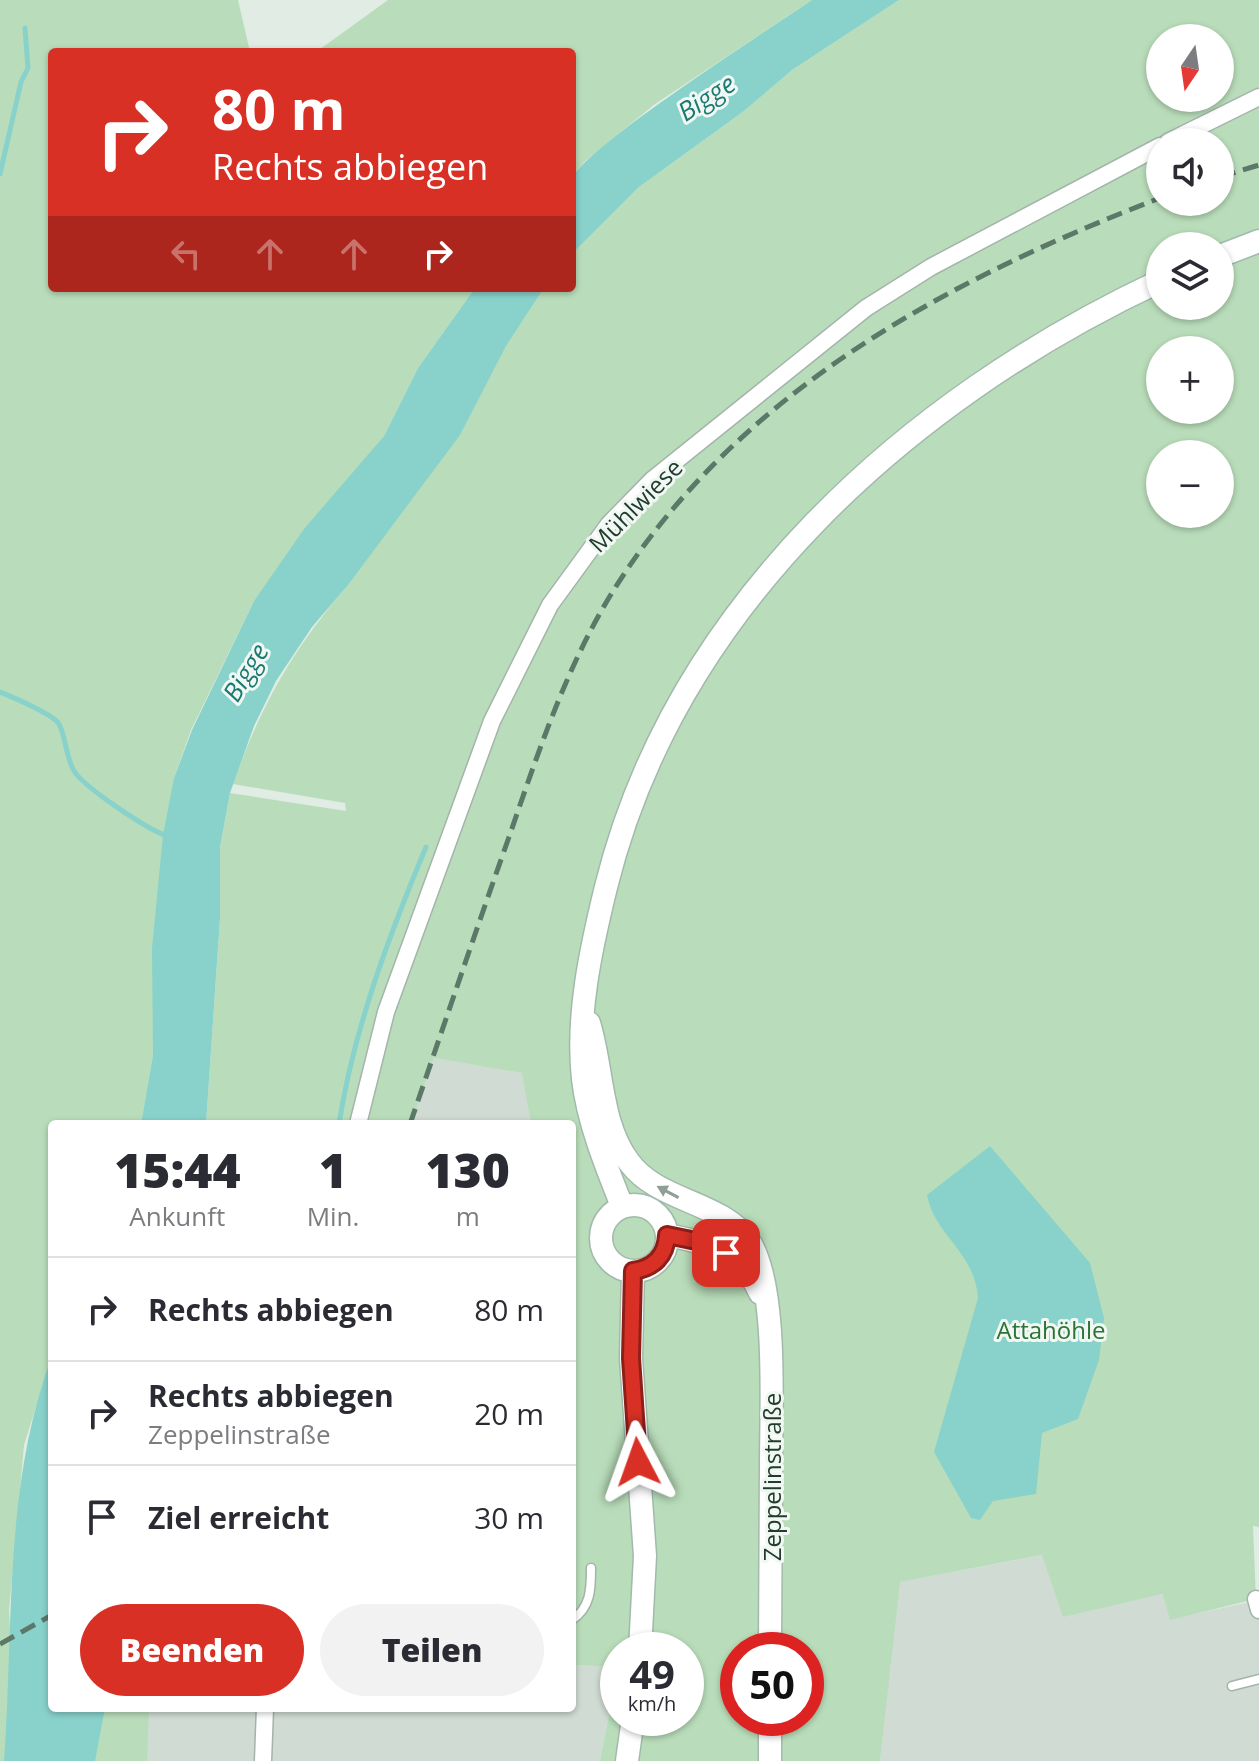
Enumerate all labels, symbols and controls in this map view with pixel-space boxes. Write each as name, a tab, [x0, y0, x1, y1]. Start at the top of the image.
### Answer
north arrow	[1146, 24, 1234, 112]
map controls	[1146, 24, 1234, 528]
water label: Bigge	[670, 65, 742, 129]
text: 80 m	[212, 70, 346, 146]
icon: right	[80, 80, 184, 184]
button: sound	[1146, 128, 1234, 216]
text: Rechts abbiegen	[212, 142, 488, 191]
icon: left	[164, 232, 208, 276]
icon: ahead	[248, 232, 292, 276]
icon: ahead	[332, 232, 376, 276]
icon: right	[416, 232, 460, 276]
button: layers	[1146, 232, 1234, 320]
button: +	[1146, 336, 1234, 424]
button: −	[1146, 440, 1234, 528]
street label: Mühlwiese	[581, 451, 689, 559]
water label: Bigge	[214, 636, 276, 708]
text: 15:44	[114, 1137, 241, 1202]
text: 1	[319, 1137, 347, 1202]
text: 130	[425, 1137, 510, 1202]
one-way arrow	[656, 1186, 679, 1199]
text: Ankunft	[129, 1198, 225, 1234]
text: Min.	[307, 1198, 359, 1234]
text: m	[456, 1198, 480, 1234]
pin	[692, 1219, 760, 1287]
icon: arrive	[704, 1231, 748, 1275]
icon: right	[80, 1287, 124, 1331]
text: Rechts abbiegen	[148, 1289, 394, 1330]
text: 80 m	[474, 1289, 544, 1330]
park label: Attahöhle	[996, 1313, 1106, 1346]
text: Rechts abbiegen	[148, 1375, 394, 1416]
icon: right	[80, 1391, 124, 1435]
text: 20 m	[474, 1393, 544, 1434]
street label: Zeppelinstraße	[755, 1393, 788, 1561]
text: Zeppelinstraße	[148, 1416, 330, 1452]
position arrow	[596, 1420, 680, 1504]
icon: arrive	[80, 1495, 124, 1539]
text: Ziel erreicht	[148, 1497, 329, 1538]
text: 30 m	[474, 1497, 544, 1538]
button: Beenden	[80, 1604, 304, 1696]
button: Teilen	[320, 1604, 544, 1696]
speed limit sign: 50	[720, 1632, 824, 1736]
text: 49	[629, 1646, 675, 1701]
text: km/h	[628, 1690, 676, 1717]

